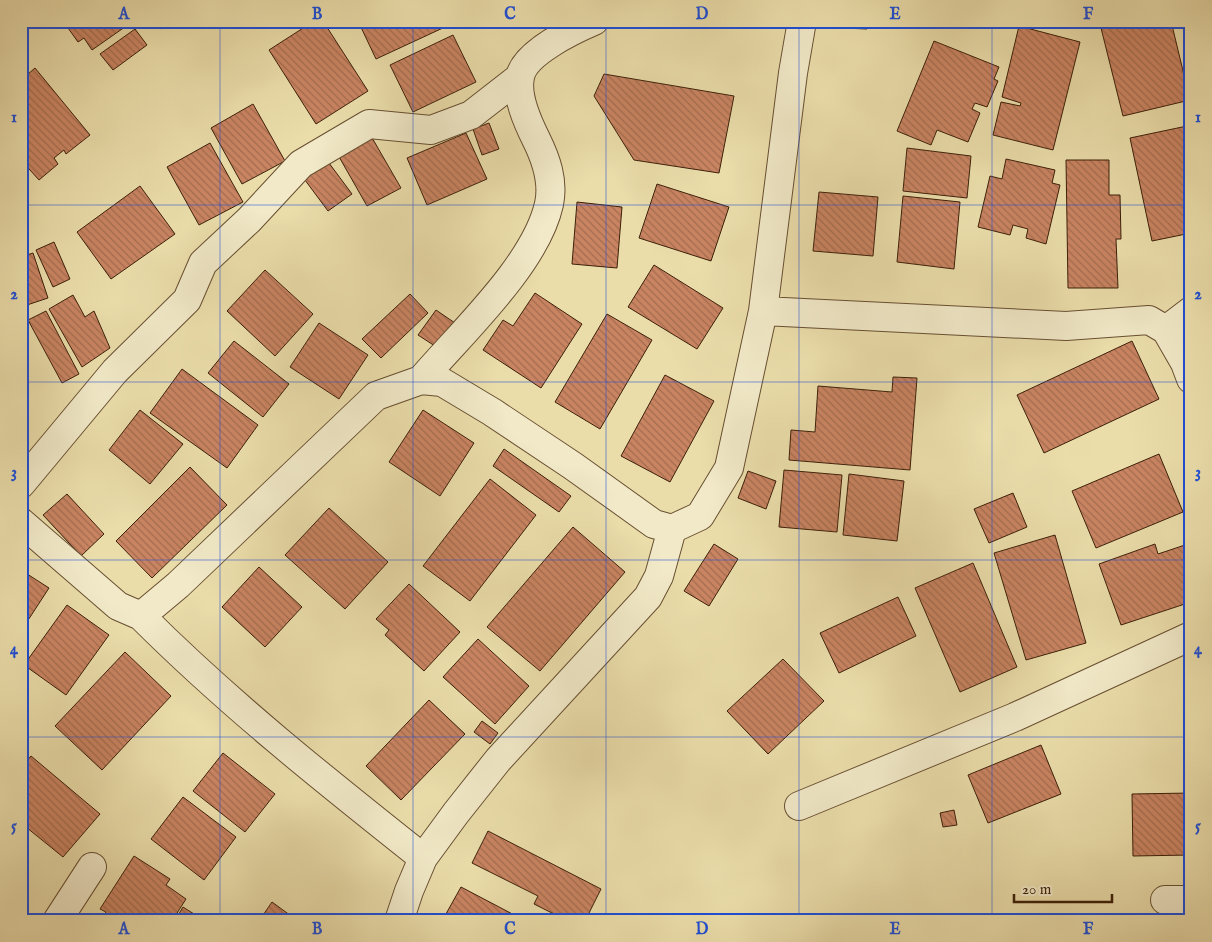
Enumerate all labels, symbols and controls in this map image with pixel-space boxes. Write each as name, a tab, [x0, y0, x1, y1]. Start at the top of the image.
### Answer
text: A	[118, 5, 131, 25]
text: B	[312, 5, 323, 25]
text: C	[504, 5, 516, 25]
text: D	[696, 5, 709, 25]
text: E	[889, 5, 901, 25]
text: F	[1083, 5, 1094, 25]
text: 1	[11, 108, 17, 128]
text: 1	[1195, 108, 1201, 128]
text: 2	[10, 285, 18, 305]
text: 2	[1194, 285, 1202, 305]
text: 3	[11, 463, 17, 483]
text: 3	[1195, 463, 1201, 483]
text: 4	[10, 640, 19, 660]
text: 4	[1194, 640, 1203, 660]
text: 5	[11, 817, 17, 837]
text: 5	[1195, 817, 1201, 837]
scale bar	[1014, 872, 1112, 904]
text: 20 m	[1022, 880, 1052, 899]
text: A	[118, 920, 131, 940]
text: B	[312, 920, 323, 940]
text: C	[504, 920, 516, 940]
text: D	[696, 920, 709, 940]
text: E	[889, 920, 901, 940]
text: F	[1083, 920, 1094, 940]

